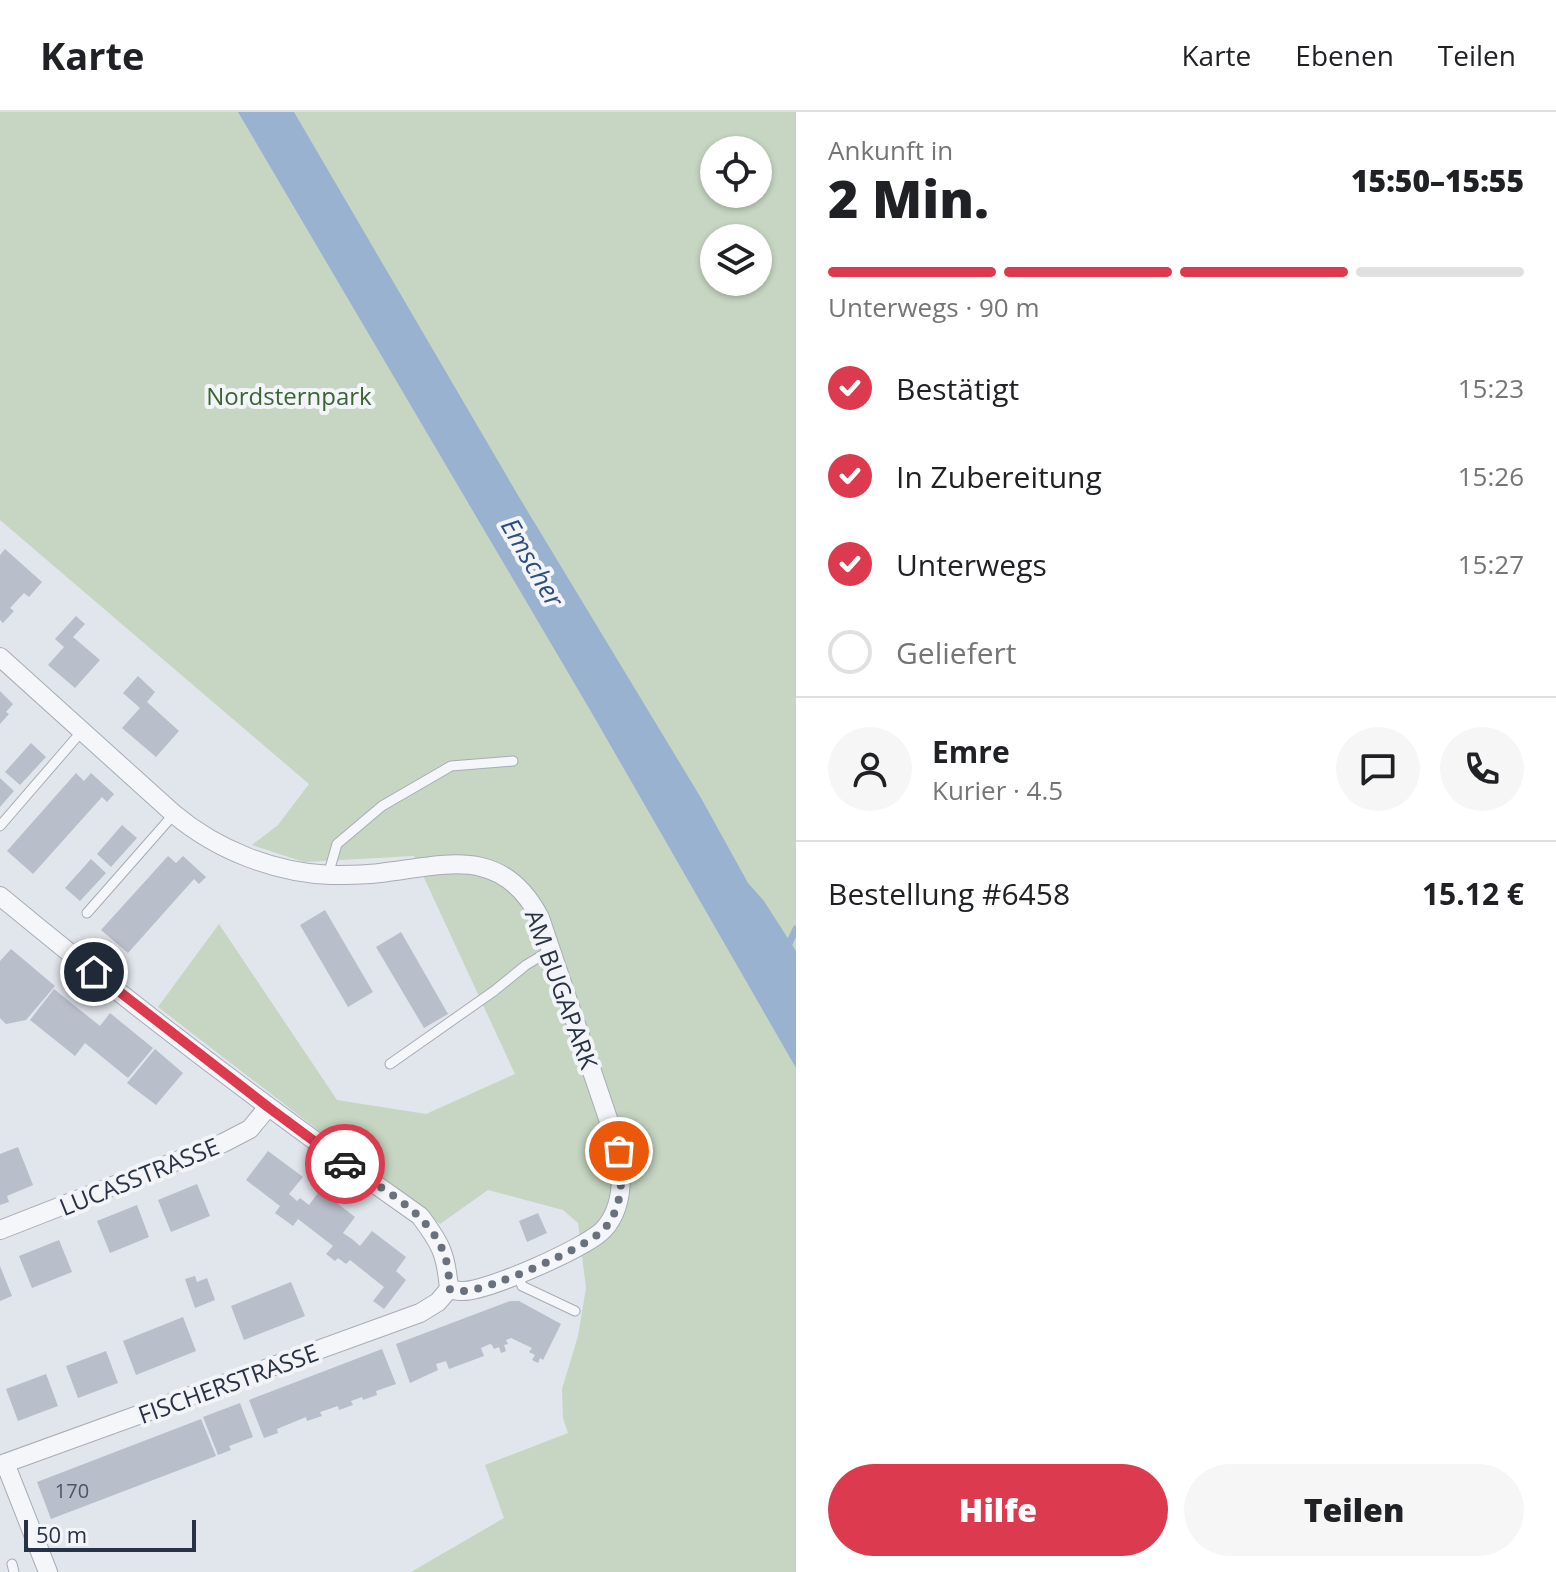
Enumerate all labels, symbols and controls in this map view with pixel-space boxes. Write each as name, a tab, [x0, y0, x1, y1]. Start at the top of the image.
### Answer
text: Karte	[40, 29, 144, 81]
text: Karte	[1181, 36, 1251, 74]
text: Ebenen	[1295, 36, 1394, 74]
text: Teilen	[1438, 36, 1516, 74]
text: Ankunft in	[828, 132, 953, 168]
map controls	[700, 136, 772, 296]
button: locate	[700, 136, 772, 208]
text: 15:50–15:55	[1351, 160, 1524, 201]
text: 2 Min.	[828, 162, 989, 233]
button: layers	[700, 224, 772, 296]
text: Unterwegs · 90 m	[828, 289, 1040, 325]
icon: check	[828, 366, 872, 410]
text: Bestätigt	[896, 368, 1019, 409]
text: 15:23	[1458, 370, 1524, 406]
park label: Nordsternpark	[206, 379, 372, 412]
icon: check	[828, 454, 872, 498]
text: In Zubereitung	[896, 456, 1102, 497]
text: 15:26	[1458, 458, 1524, 494]
water label: Emscher	[493, 511, 574, 615]
icon: check	[828, 542, 872, 586]
text: Unterwegs	[896, 544, 1047, 585]
text: 15:27	[1458, 546, 1524, 582]
text: Geliefert	[896, 632, 1017, 673]
button: person	[828, 727, 912, 811]
button: chat	[1336, 727, 1420, 811]
button: phone	[1440, 727, 1524, 811]
text: Emre	[932, 731, 1010, 772]
text: Kurier · 4.5	[932, 772, 1063, 808]
text: Bestellung #6458	[828, 873, 1070, 914]
text: 15.12 €	[1422, 873, 1524, 914]
street label: AM BUGAPARK	[518, 905, 606, 1074]
pin	[60, 938, 128, 1006]
icon: home	[72, 950, 116, 994]
pin	[585, 1117, 653, 1185]
courier	[305, 1124, 385, 1204]
street label: LUCASSTRASSE	[54, 1129, 224, 1223]
icon: bag	[597, 1129, 641, 1173]
icon: car	[323, 1142, 367, 1186]
street label: FISCHERSTRASSE	[133, 1335, 323, 1431]
button: Hilfe	[828, 1464, 1168, 1556]
button: Teilen	[1184, 1464, 1524, 1556]
house number: 170	[55, 1477, 89, 1504]
scale bar	[24, 1516, 196, 1552]
text: 50 m	[36, 1519, 87, 1549]

